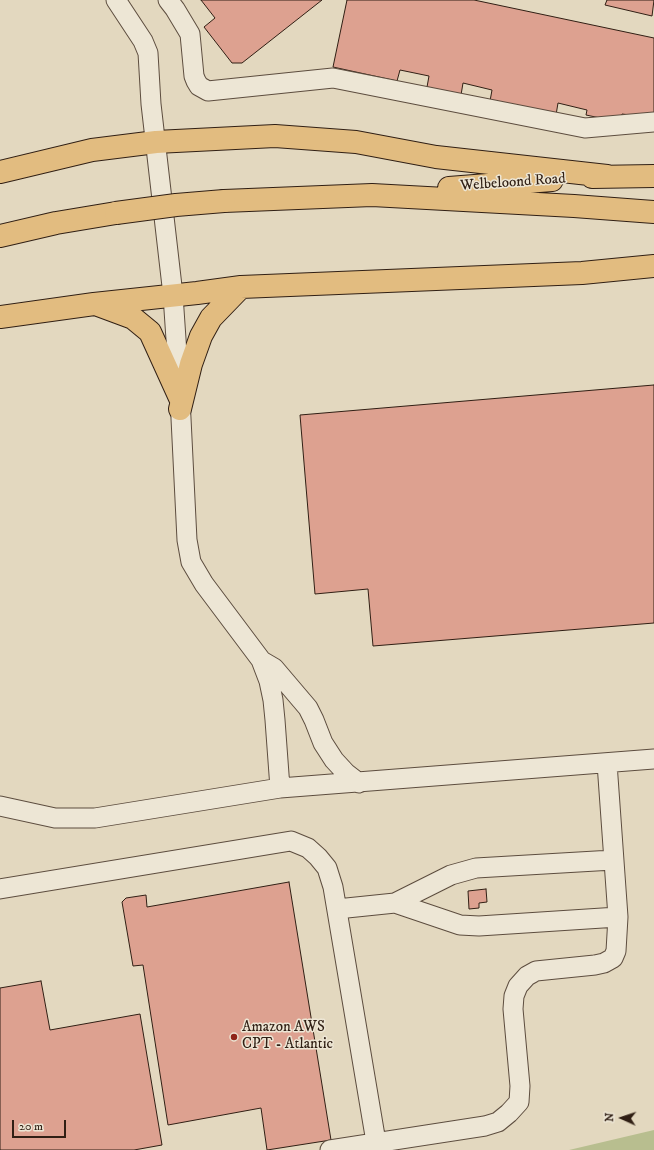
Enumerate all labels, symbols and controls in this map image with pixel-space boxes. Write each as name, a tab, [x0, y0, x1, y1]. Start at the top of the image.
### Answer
street label: Welbeloond Road	[460, 170, 566, 196]
place label: Amazon AWS CPT - Atlantic	[242, 1019, 333, 1054]
marker: Amazon AWS CPT - Atlantic	[229, 1032, 239, 1042]
north arrow	[602, 1098, 642, 1138]
scale bar	[14, 1112, 68, 1138]
text: N	[603, 1112, 617, 1122]
text: 20 m	[19, 1119, 43, 1134]

